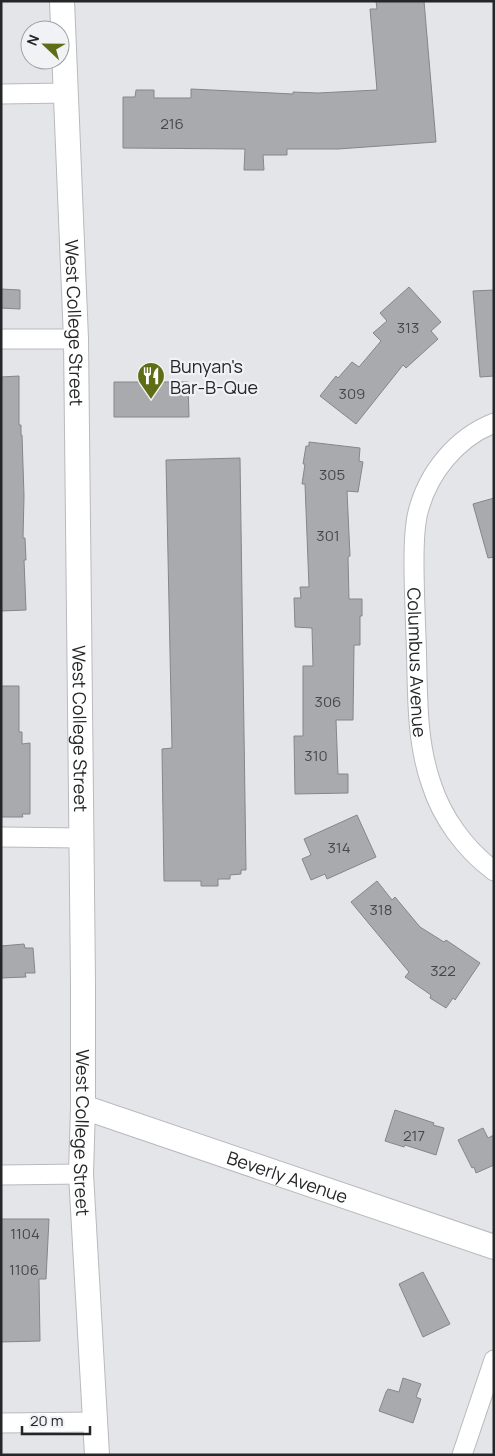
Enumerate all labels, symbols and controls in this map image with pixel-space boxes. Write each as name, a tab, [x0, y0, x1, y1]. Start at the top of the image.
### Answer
north arrow	[20, 20, 70, 70]
text: N	[22, 32, 43, 48]
house number: 216	[160, 113, 184, 134]
street label: West College Street	[60, 239, 89, 406]
house number: 313	[397, 317, 419, 338]
place label: Bunyan's Bar-B-Que	[170, 354, 258, 399]
restaurant icon: Bunyan's Bar-B-Que	[136, 361, 166, 400]
house number: 309	[339, 383, 365, 404]
house number: 305	[319, 464, 345, 485]
house number: 301	[316, 525, 340, 546]
street label: Columbus Avenue	[402, 587, 433, 738]
street label: West College Street	[67, 645, 93, 812]
house number: 306	[315, 691, 341, 712]
house number: 310	[304, 745, 328, 766]
house number: 314	[328, 837, 351, 858]
house number: 318	[370, 899, 392, 920]
house number: 322	[430, 960, 456, 981]
street label: West College Street	[69, 1049, 95, 1217]
house number: 217	[403, 1125, 425, 1146]
street label: Beverly Avenue	[224, 1145, 351, 1208]
house number: 1104	[10, 1223, 40, 1244]
house number: 1106	[9, 1259, 39, 1280]
scale bar	[22, 1404, 90, 1436]
text: 20 m	[30, 1410, 63, 1431]

